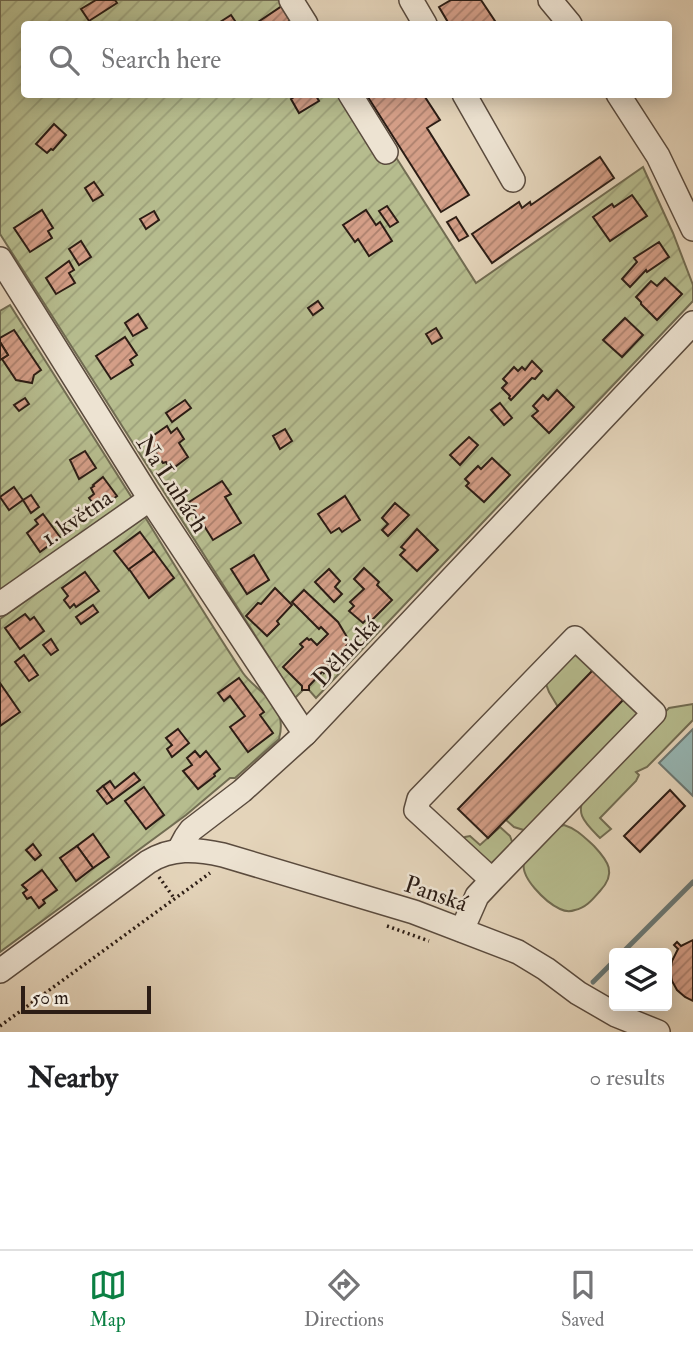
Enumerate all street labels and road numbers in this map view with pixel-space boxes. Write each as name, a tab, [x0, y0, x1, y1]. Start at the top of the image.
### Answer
street label: Na Luhách	[129, 429, 215, 539]
street label: 1. května	[35, 482, 120, 554]
street label: Dělnická	[306, 609, 387, 694]
street label: Panská	[400, 869, 473, 920]

